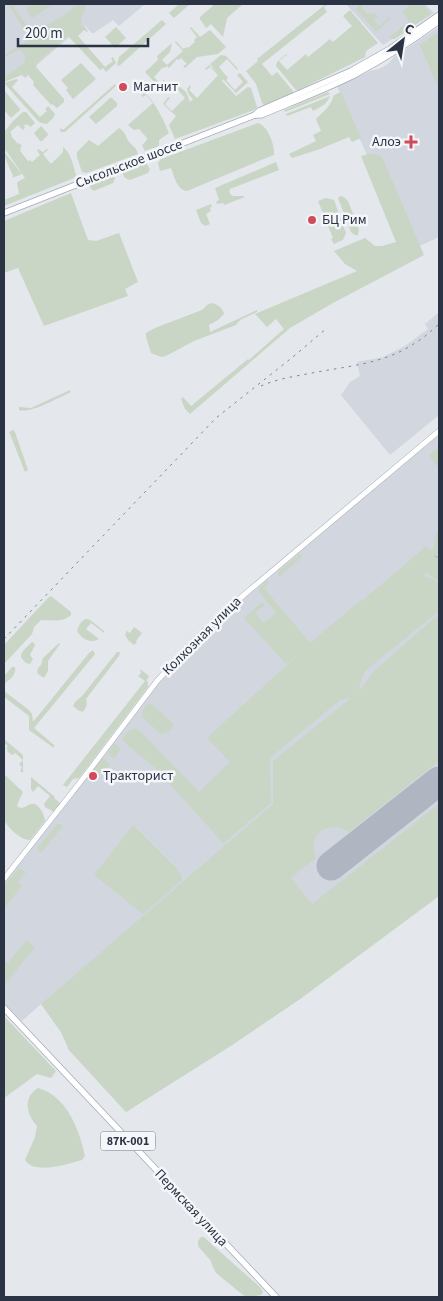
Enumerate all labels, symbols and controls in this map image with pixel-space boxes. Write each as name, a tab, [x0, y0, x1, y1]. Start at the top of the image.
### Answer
scale bar	[18, 15, 148, 47]
north arrow	[378, 15, 428, 65]
text: С	[400, 19, 418, 40]
text: 200 m	[25, 23, 63, 44]
place label: Магнит	[133, 77, 179, 97]
marker: Магнит	[117, 81, 129, 93]
place label: Алоэ	[372, 132, 401, 152]
street label: Сысольское шоссе	[73, 134, 185, 194]
marker: Алоэ	[405, 136, 417, 148]
place label: БЦ Рим	[322, 210, 367, 230]
marker: БЦ Рим	[306, 214, 318, 226]
street label: Колхозная улица	[158, 592, 246, 680]
place label: Тракторист	[103, 766, 174, 786]
marker: Тракторист	[87, 770, 99, 782]
road number: 87К-001	[100, 1132, 156, 1150]
street label: Пермская улица	[150, 1165, 232, 1251]

